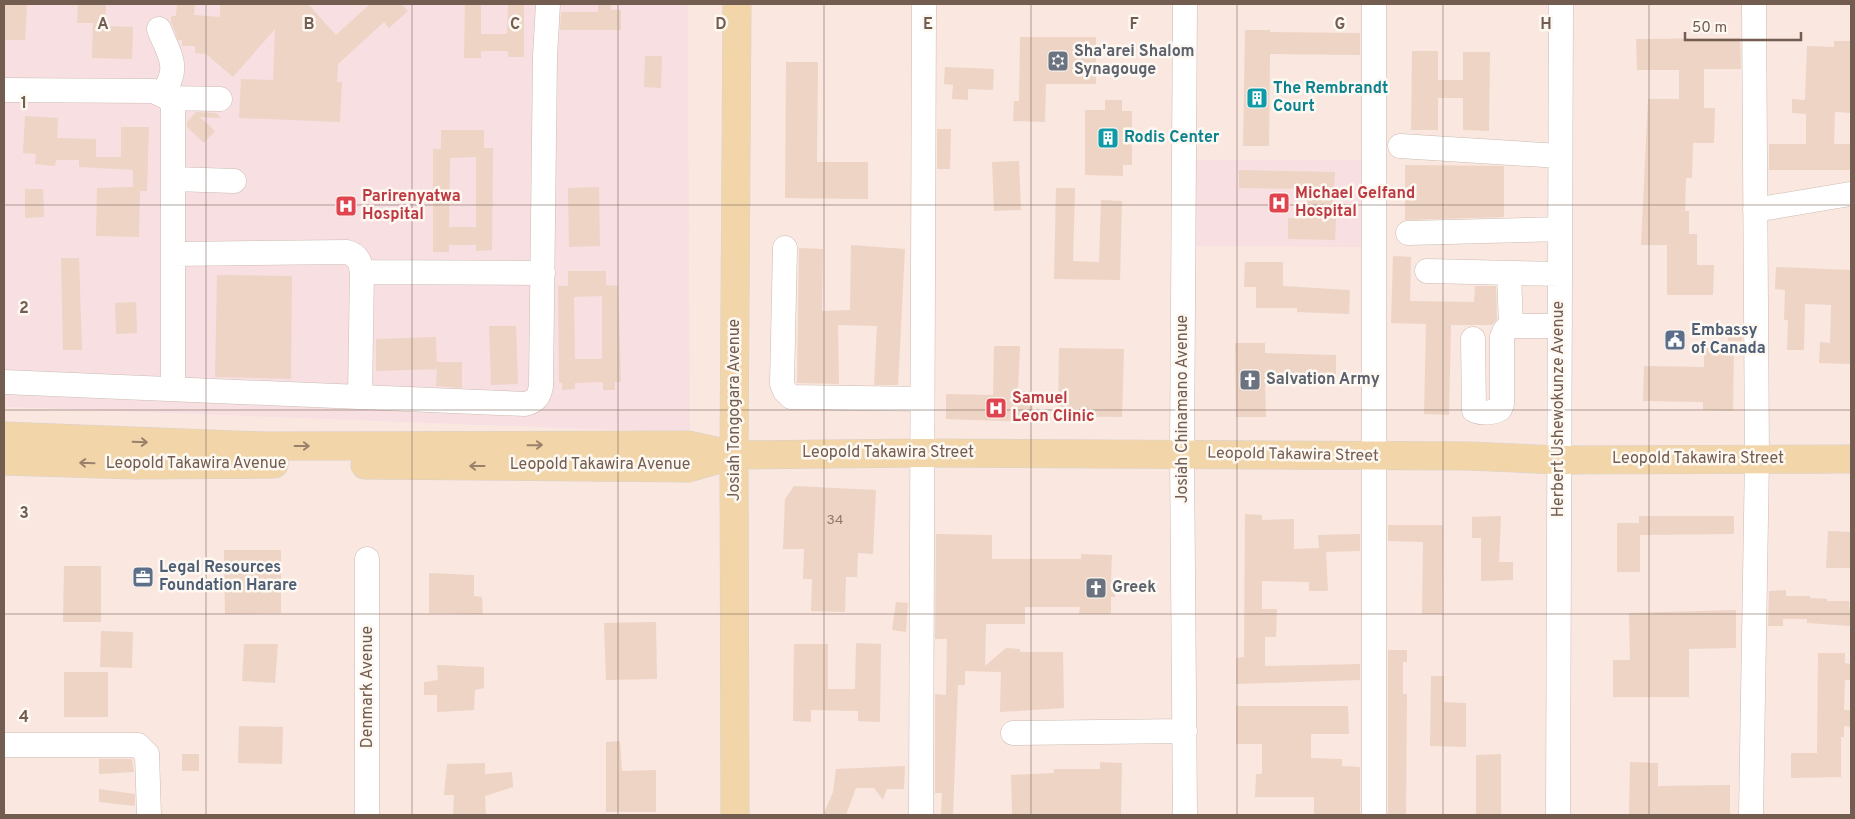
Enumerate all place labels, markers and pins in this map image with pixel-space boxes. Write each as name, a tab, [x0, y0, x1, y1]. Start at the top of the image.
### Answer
place label: Sha'arei Shalom Synagouge	[1074, 42, 1195, 80]
synagogue icon: Sha'arei Shalom Synagouge	[1046, 49, 1070, 73]
place label: The Rembrandt Court	[1273, 79, 1388, 117]
building icon: The Rembrandt Court	[1245, 86, 1269, 110]
building icon: Rodis Center	[1096, 126, 1120, 150]
place label: Rodis Center	[1124, 128, 1220, 148]
place label: Michael Gelfand Hospital	[1295, 184, 1415, 222]
place label: Parirenyatwa Hospital	[362, 187, 461, 225]
hospital icon: Michael Gelfand Hospital	[1267, 191, 1291, 215]
hospital icon: Parirenyatwa Hospital	[334, 194, 358, 218]
place label: Embassy of Canada	[1691, 321, 1766, 359]
public building icon: Embassy of Canada	[1663, 328, 1687, 352]
church icon: Salvation Army	[1238, 368, 1262, 392]
place label: Salvation Army	[1266, 370, 1380, 390]
place label: Samuel Leon Clinic	[1012, 389, 1095, 427]
hospital icon: Samuel Leon Clinic	[984, 396, 1008, 420]
place label: Legal Resources Foundation Harare	[159, 558, 297, 596]
office icon: Legal Resources Foundation Harare	[131, 565, 155, 589]
church icon: Greek	[1084, 576, 1108, 600]
place label: Greek	[1112, 578, 1156, 598]

